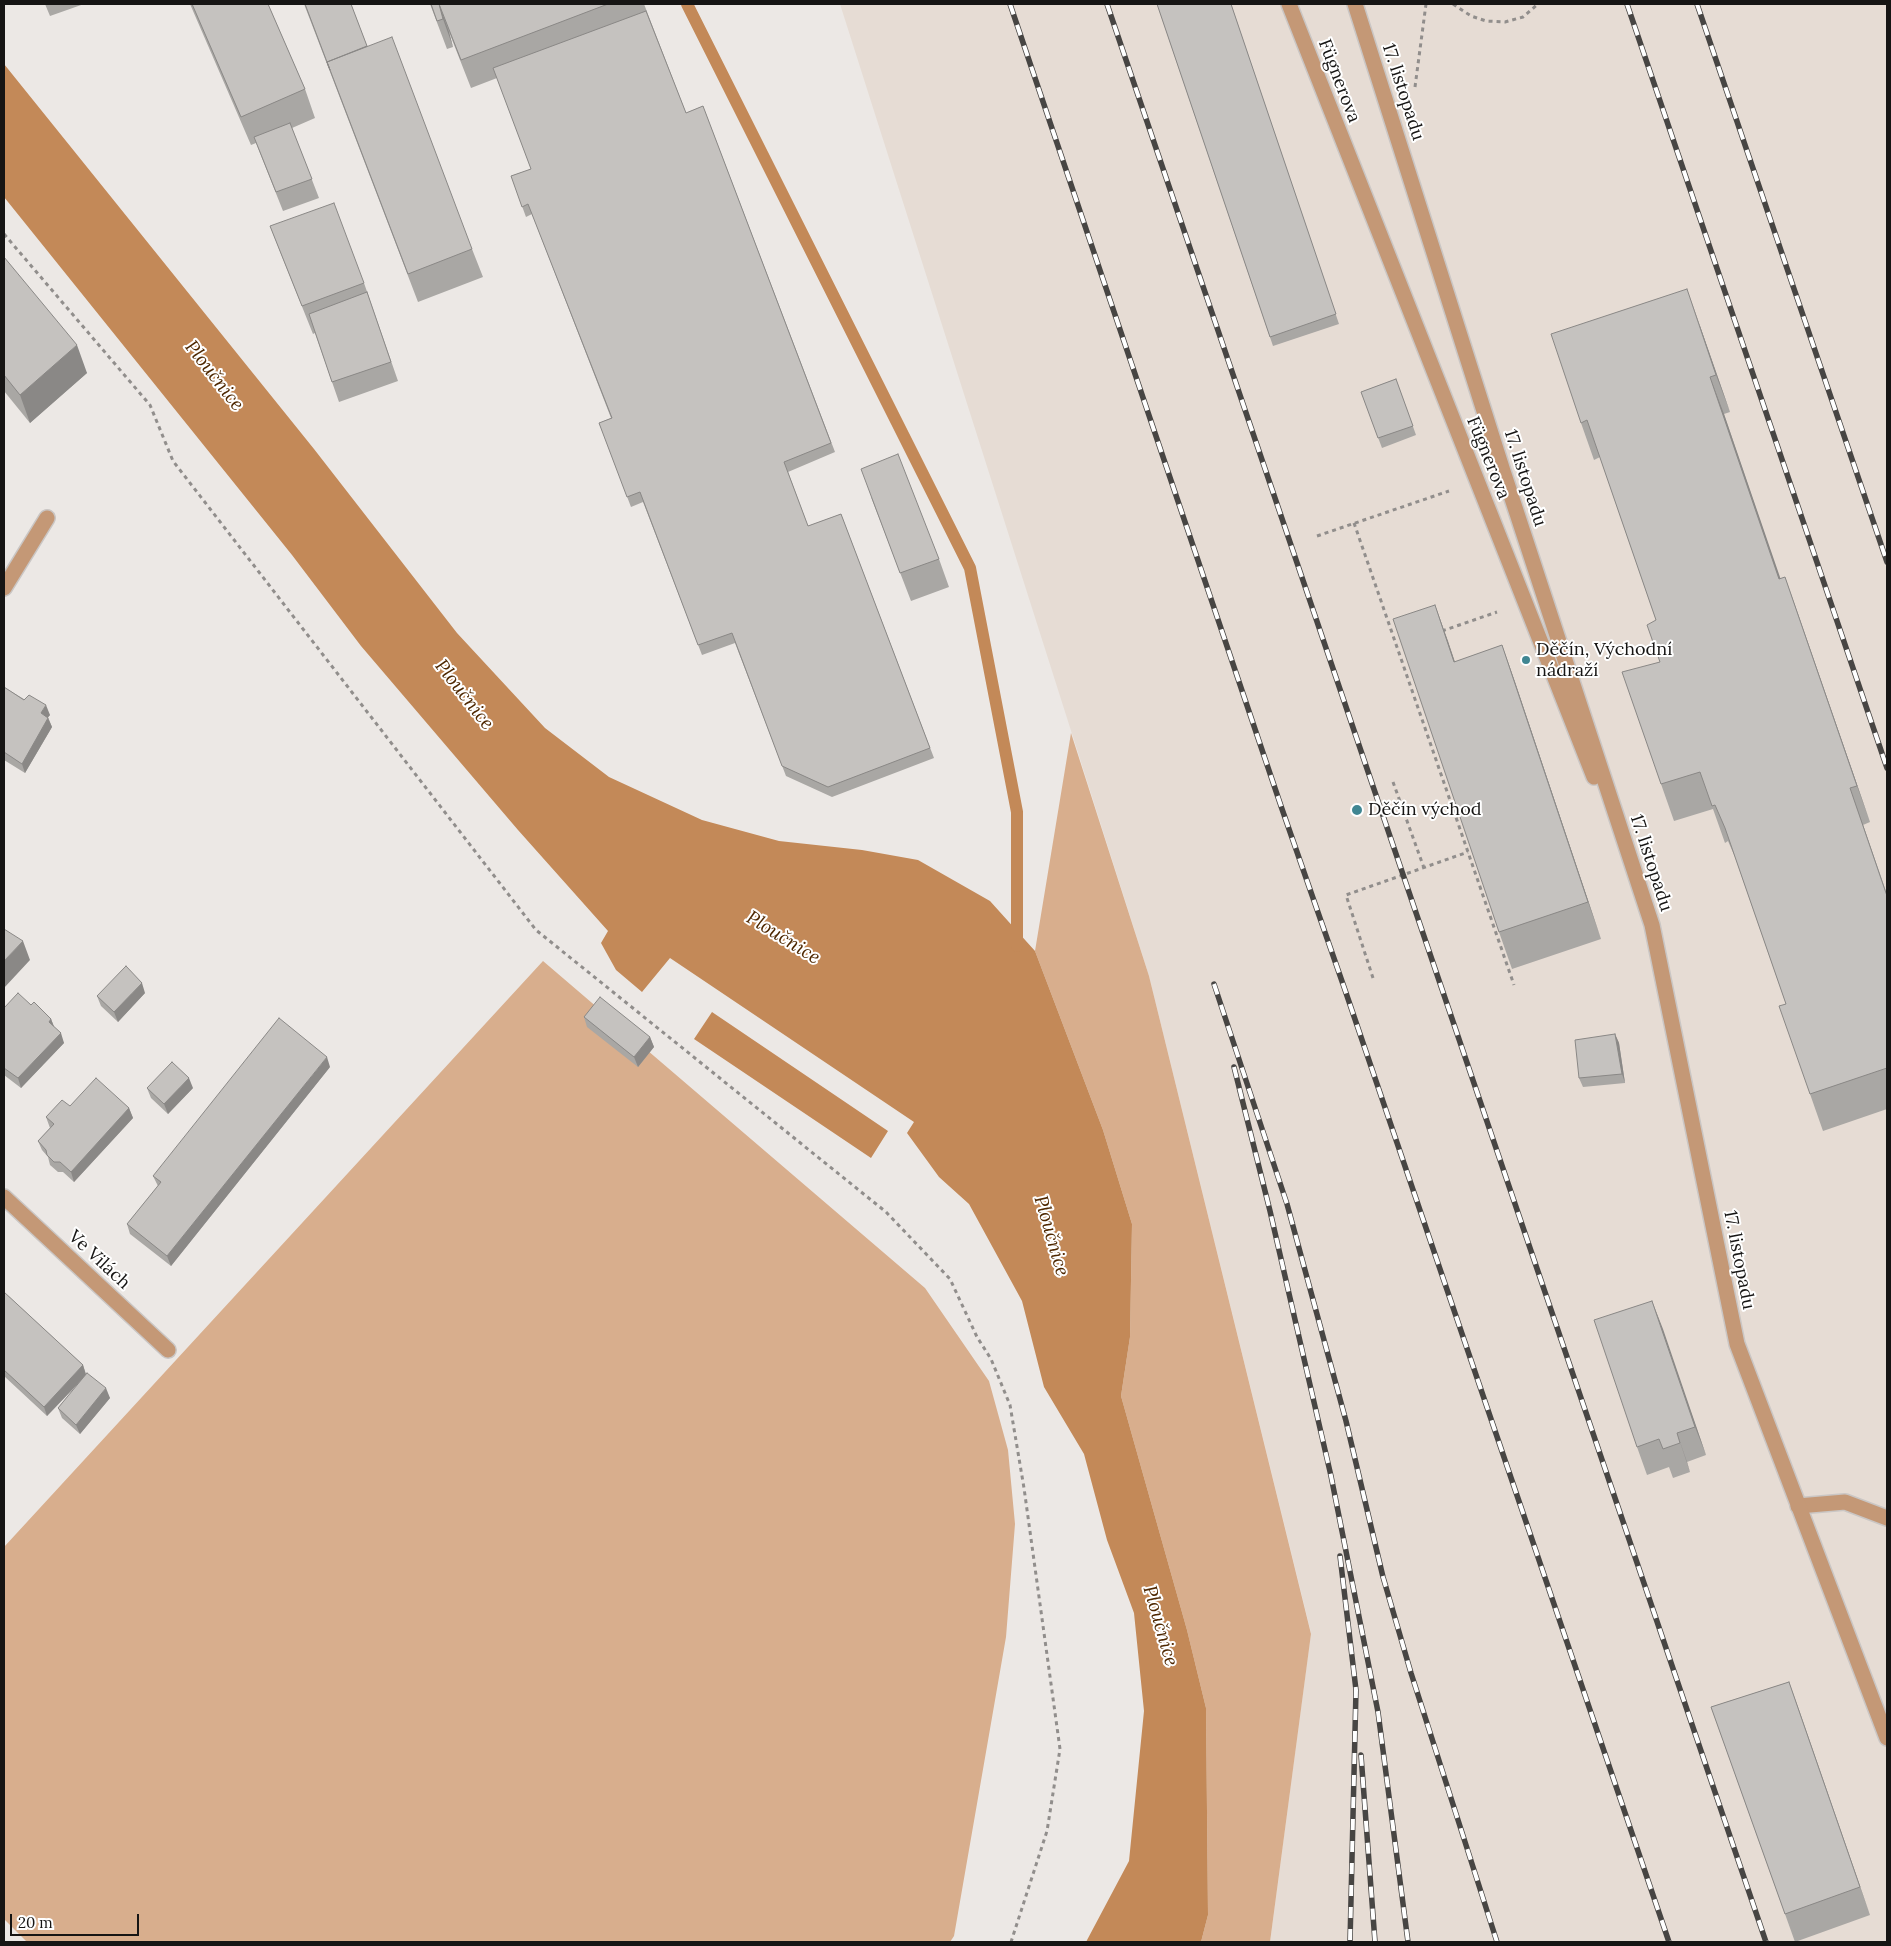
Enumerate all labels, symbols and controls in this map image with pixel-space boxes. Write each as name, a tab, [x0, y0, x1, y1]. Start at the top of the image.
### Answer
street label: Fügnerova	[1313, 36, 1365, 126]
street label: 17. listopadu	[1377, 41, 1429, 143]
water label: Ploučnice	[180, 336, 248, 416]
street label: Fügnerova	[1462, 413, 1514, 503]
street label: 17. listopadu	[1499, 427, 1551, 529]
place label: Děčín, Východní nádraží	[1536, 639, 1672, 682]
marker: Děčín, Východní nádraží	[1520, 654, 1532, 666]
water label: Ploučnice	[430, 655, 498, 735]
place label: Děčín východ	[1368, 799, 1481, 821]
marker: Děčín východ	[1350, 803, 1364, 817]
street label: 17. listopadu	[1625, 812, 1677, 914]
water label: Ploučnice	[742, 906, 824, 970]
water label: Ploučnice	[1029, 1193, 1073, 1279]
street label: 17. listopadu	[1719, 1209, 1759, 1311]
street label: Ve Vilách	[64, 1226, 134, 1294]
water label: Ploučnice	[1138, 1583, 1182, 1669]
scale bar	[12, 1904, 141, 1936]
text: 20 m	[18, 1913, 53, 1932]

